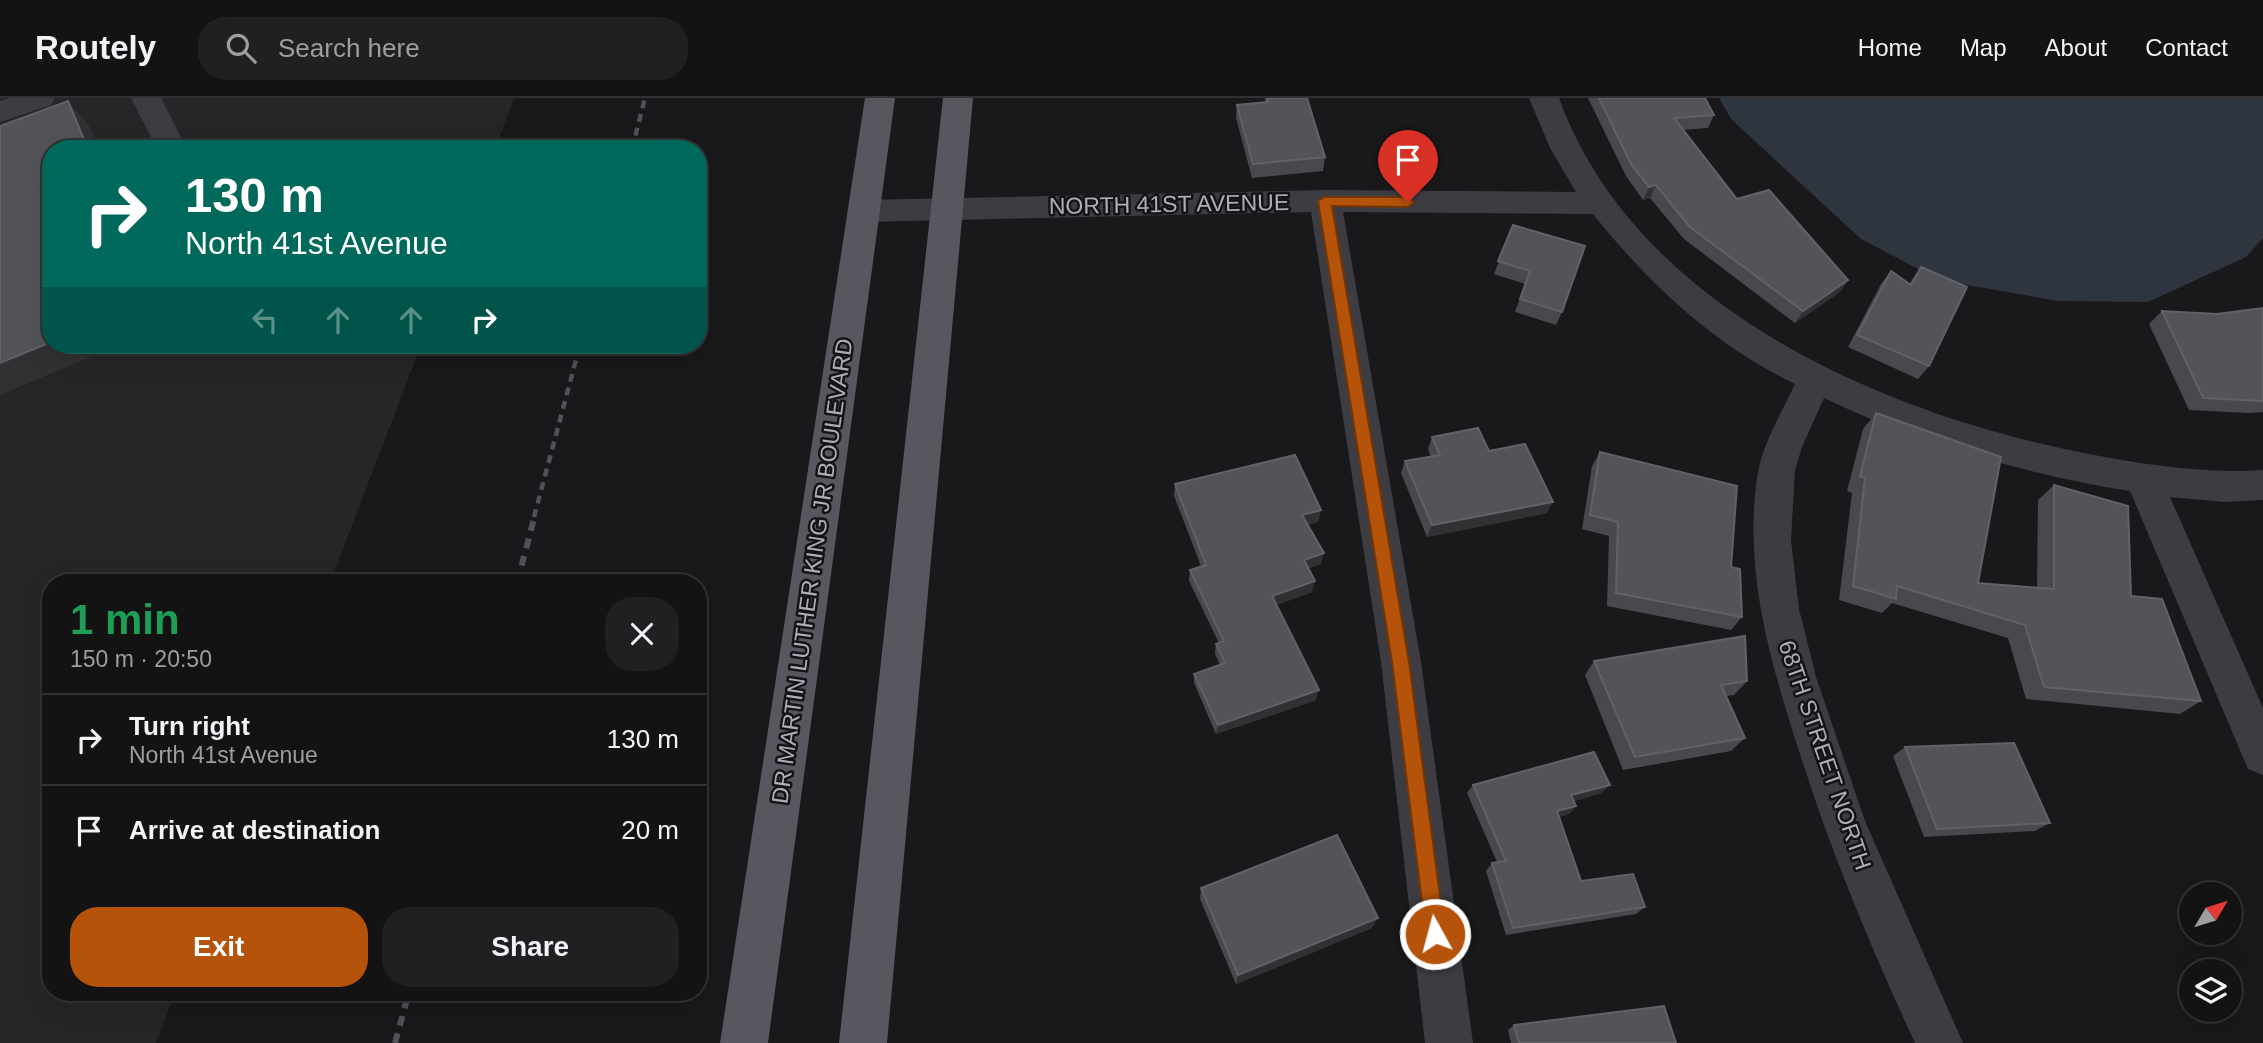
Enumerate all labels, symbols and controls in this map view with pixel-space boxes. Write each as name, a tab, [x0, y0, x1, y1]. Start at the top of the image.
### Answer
search box	[198, 17, 688, 80]
text: Routely	[35, 29, 156, 66]
icon: search	[222, 29, 260, 67]
text: Search here	[278, 33, 420, 63]
text: Home	[1858, 34, 1922, 61]
text: Map	[1960, 34, 2007, 61]
text: About	[2045, 34, 2107, 61]
text: Contact	[2145, 34, 2228, 61]
pin	[1378, 130, 1438, 202]
icon: arrive	[1389, 141, 1427, 179]
icon: right	[70, 168, 161, 259]
text: 130 m	[185, 168, 324, 222]
street label: NORTH 41ST AVENUE	[1049, 189, 1289, 219]
text: North 41st Avenue	[185, 225, 448, 261]
icon: left	[246, 301, 284, 339]
icon: ahead	[319, 301, 357, 339]
icon: ahead	[392, 301, 430, 339]
icon: right	[465, 301, 503, 339]
street label: DR MARTIN LUTHER KING JR BOULEVARD	[766, 337, 858, 805]
text: 1 min	[70, 596, 180, 643]
button: close	[605, 597, 679, 671]
street label: 68TH STREET NORTH	[1774, 637, 1876, 873]
text: 150 m · 20:50	[70, 646, 212, 672]
text: Turn right	[129, 711, 250, 741]
icon: right	[70, 721, 108, 759]
text: 130 m	[607, 724, 679, 754]
text: North 41st Avenue	[129, 742, 318, 768]
icon: arrive	[70, 812, 108, 850]
text: Arrive at destination	[129, 815, 380, 845]
text: 20 m	[621, 815, 679, 845]
north arrow	[2179, 882, 2242, 945]
map controls	[2179, 882, 2242, 1022]
position arrow	[1398, 897, 1472, 971]
button: Exit	[70, 907, 368, 987]
button: Share	[382, 907, 679, 987]
button: layers	[2179, 959, 2242, 1022]

